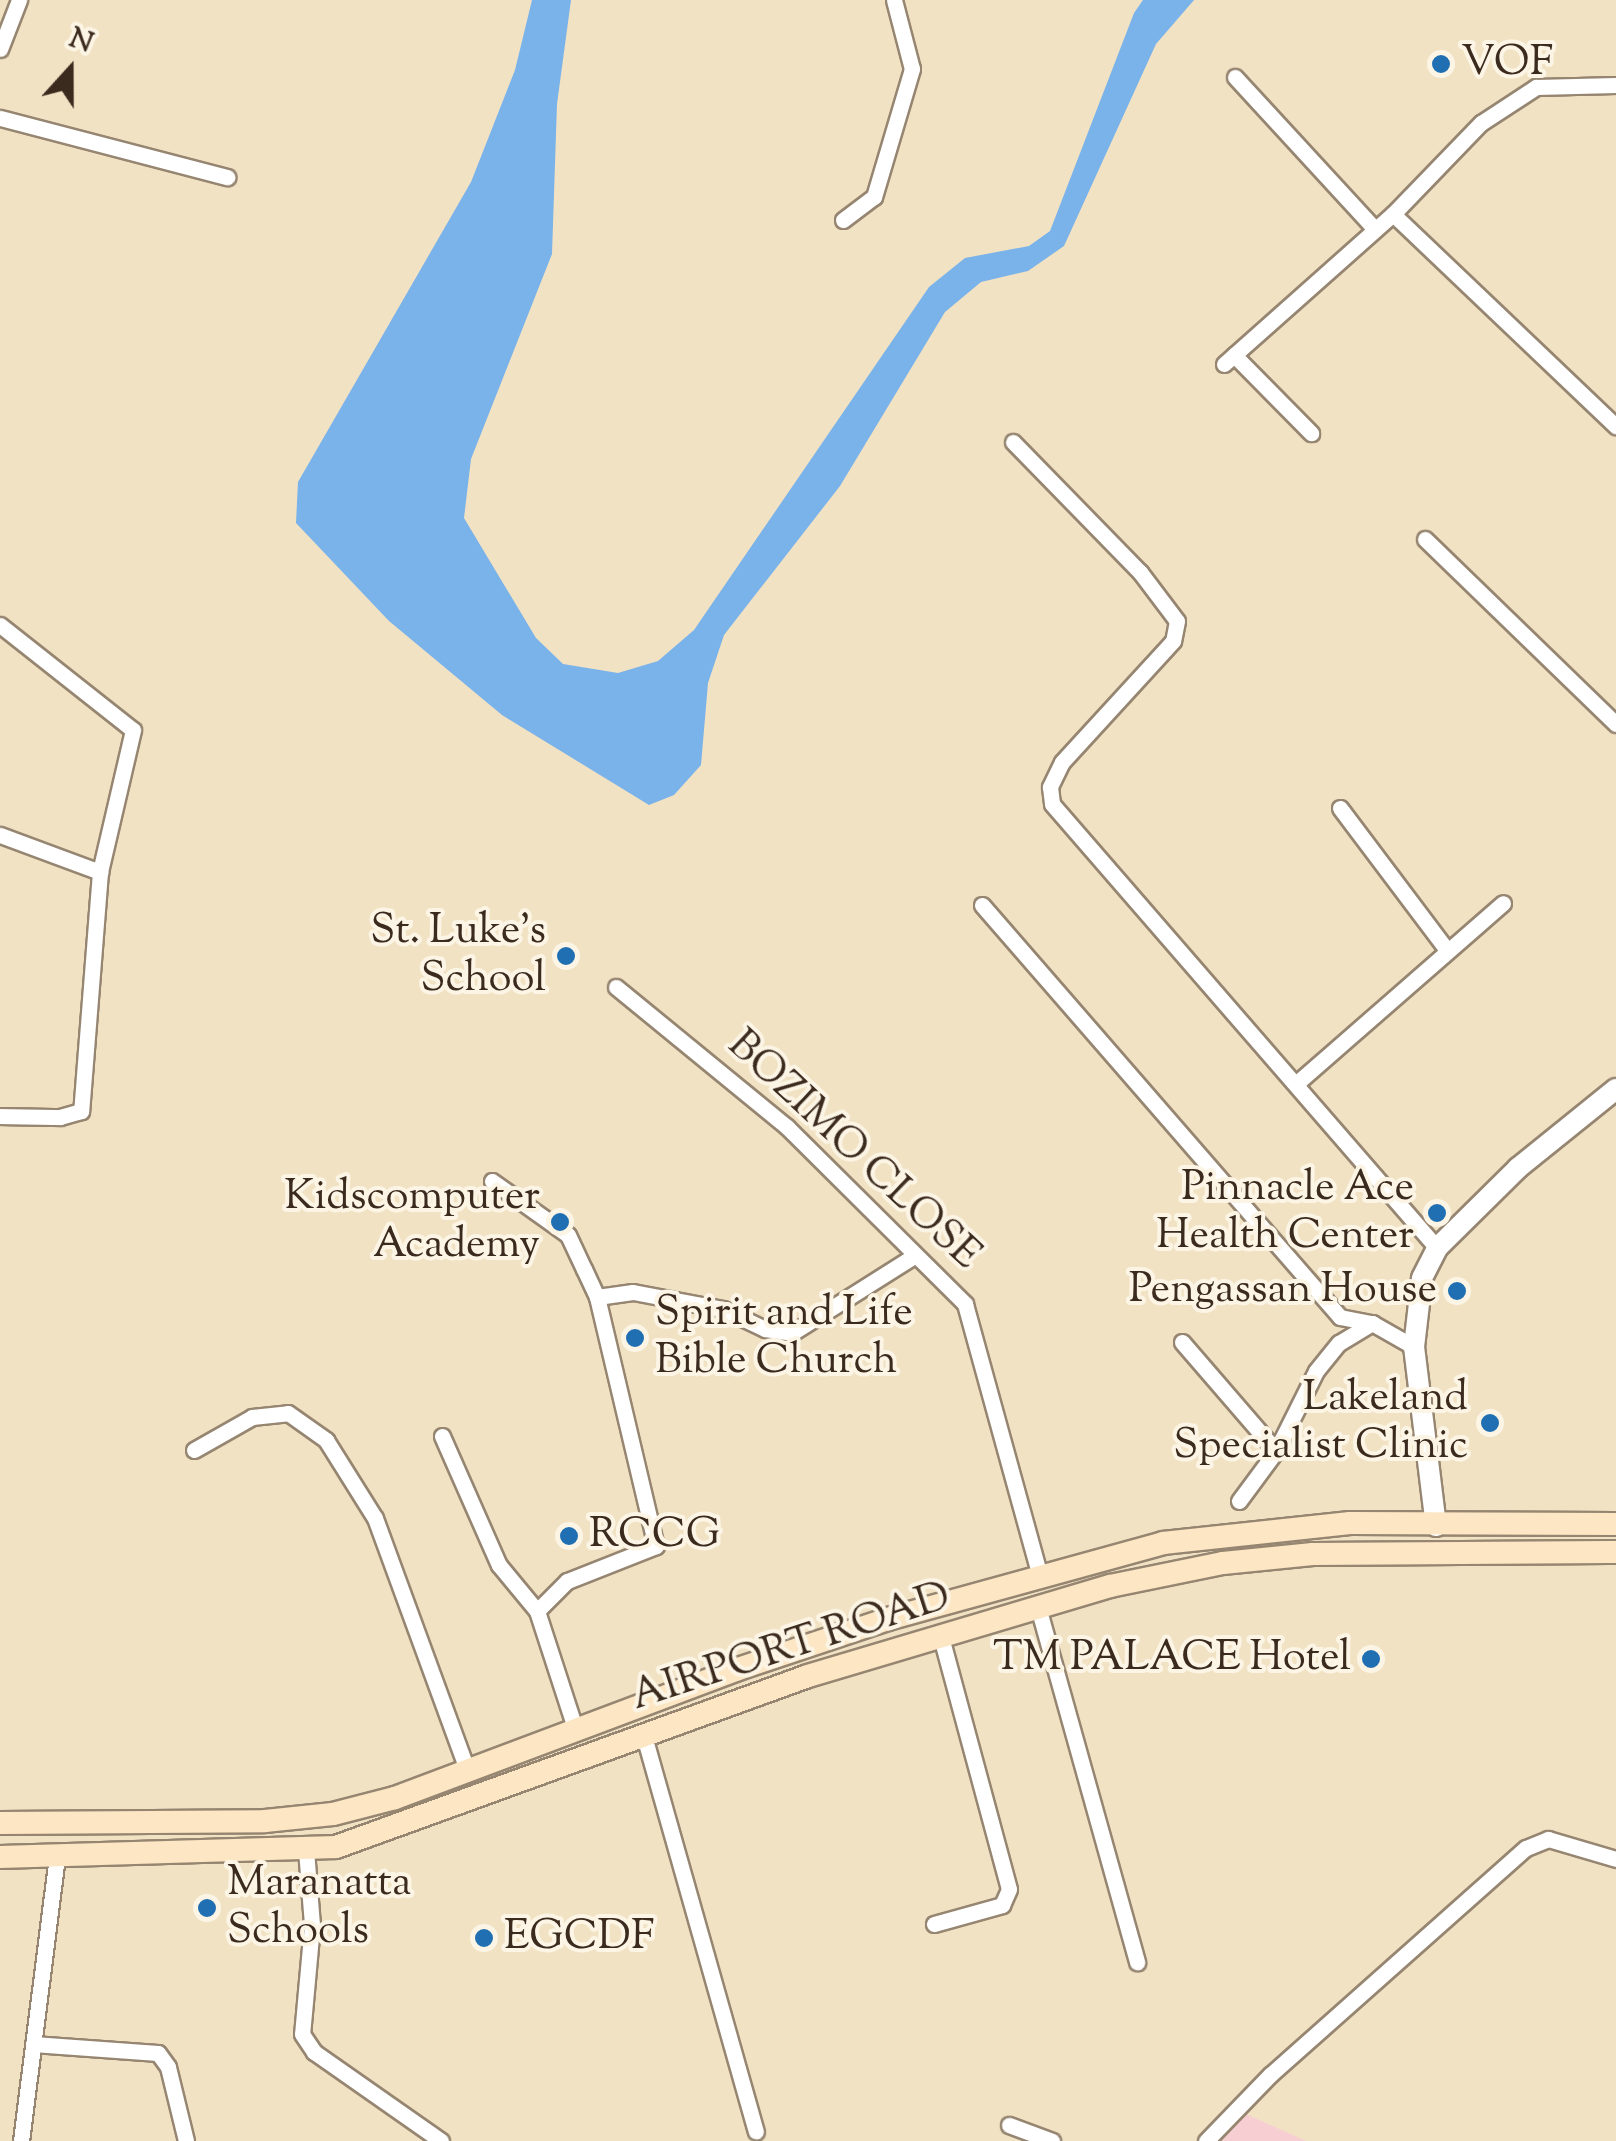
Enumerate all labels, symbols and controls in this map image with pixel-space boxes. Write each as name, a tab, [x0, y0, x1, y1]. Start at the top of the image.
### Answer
text: N	[63, 19, 98, 65]
north arrow	[20, 20, 120, 120]
place label: VOF	[1461, 39, 1553, 89]
marker: VOF	[1430, 53, 1452, 75]
place label: St. Luke's School	[370, 907, 546, 1006]
marker: St. Luke's School	[555, 945, 577, 967]
street label: BOZIMO CLOSE	[716, 1021, 990, 1281]
place label: Pinnacle Ace Health Center	[1156, 1164, 1414, 1262]
place label: Kidscomputer Academy	[284, 1173, 540, 1272]
marker: Pinnacle Ace Health Center	[1424, 1200, 1450, 1226]
marker: Kidscomputer Academy	[549, 1211, 571, 1233]
place label: Pengassan House	[1129, 1266, 1437, 1316]
marker: Pengassan House	[1446, 1280, 1468, 1302]
place label: Spirit and Life Bible Church	[655, 1289, 913, 1388]
marker: Spirit and Life Bible Church	[624, 1327, 646, 1349]
place label: Lakeland Specialist Clinic	[1173, 1374, 1468, 1472]
marker: Lakeland Specialist Clinic	[1477, 1410, 1503, 1436]
place label: RCCG	[589, 1511, 720, 1561]
marker: RCCG	[558, 1525, 580, 1547]
street label: AIRPORT ROAD	[625, 1573, 957, 1723]
place label: TM PALACE Hotel	[993, 1634, 1351, 1684]
marker: TM PALACE Hotel	[1360, 1648, 1382, 1670]
place label: Maranatta Schools	[227, 1859, 411, 1958]
marker: Maranatta Schools	[196, 1897, 218, 1919]
place label: EGCDF	[504, 1913, 654, 1963]
marker: EGCDF	[473, 1927, 495, 1949]

